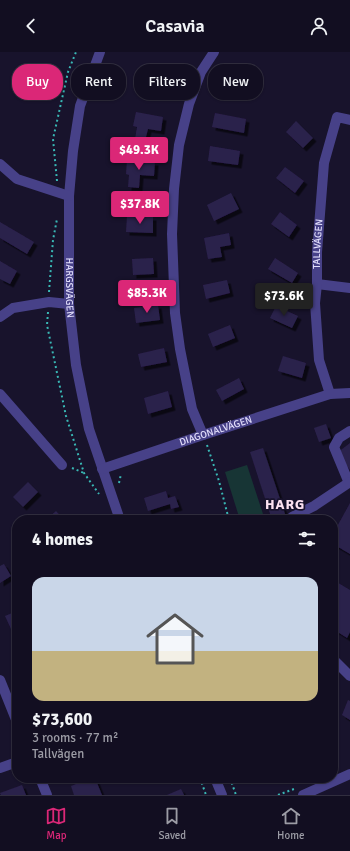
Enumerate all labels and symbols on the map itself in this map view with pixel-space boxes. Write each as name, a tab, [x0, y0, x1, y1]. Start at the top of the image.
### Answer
pin: $49.3K	[106, 137, 172, 171]
pin: $37.8K	[107, 191, 173, 225]
street label: TALLVÄGEN	[311, 219, 326, 269]
street label: HARGSVÄGEN	[63, 257, 77, 319]
pin: $85.3K	[114, 280, 180, 314]
pin: $73.6K	[251, 283, 317, 317]
street label: DIAGONALVÄGEN	[178, 414, 254, 449]
district label: HARG	[265, 496, 305, 513]

